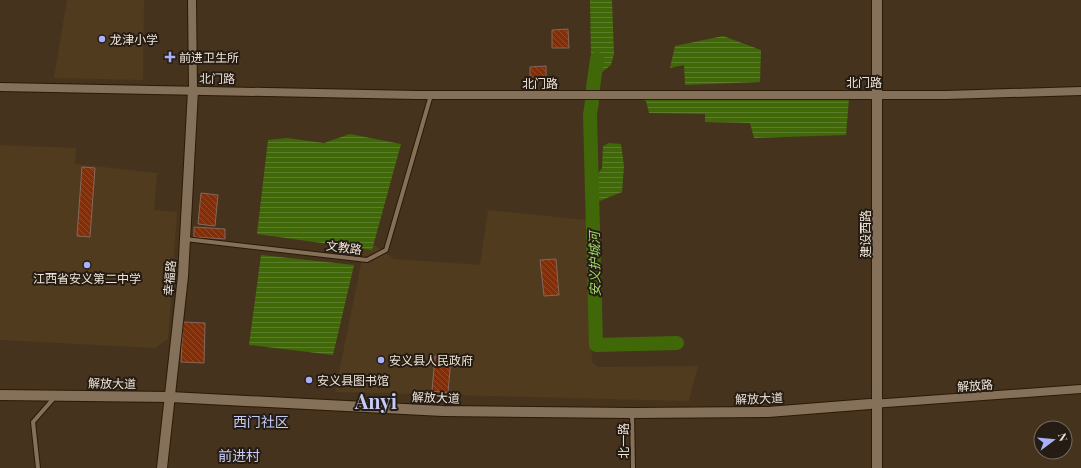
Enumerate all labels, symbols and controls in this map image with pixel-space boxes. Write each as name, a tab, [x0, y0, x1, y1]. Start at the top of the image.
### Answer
place label: 龙津小学	[110, 31, 158, 47]
marker: 龙津小学	[97, 34, 107, 44]
place label: 前进卫生所	[179, 49, 239, 65]
marker: 前进卫生所	[164, 51, 176, 63]
street label: 北门路	[199, 70, 235, 86]
street label: 北门路	[846, 74, 882, 90]
street label: 北门路	[522, 75, 558, 91]
street label: 建设西路	[857, 210, 873, 258]
water label: 安义护城河	[585, 228, 603, 297]
street label: 文教路	[325, 237, 363, 257]
street label: 幸福路	[159, 259, 179, 297]
marker: 江西省安义第二中学	[82, 260, 92, 270]
place label: 江西省安义第二中学	[33, 270, 141, 286]
place label: 安义县人民政府	[389, 352, 473, 368]
marker: 安义县人民政府	[376, 355, 386, 365]
place label: 安义县图书馆	[317, 372, 389, 388]
street label: 解放大道	[88, 375, 136, 391]
marker: 安义县图书馆	[304, 375, 314, 385]
street label: 解放路	[956, 376, 994, 394]
district label: Anyi	[354, 387, 397, 414]
street label: 解放大道	[412, 388, 460, 406]
street label: 解放大道	[735, 389, 783, 407]
district label: 西门社区	[233, 412, 289, 431]
north arrow	[1033, 420, 1073, 460]
street label: 北一路	[615, 423, 631, 459]
text: N	[1055, 431, 1071, 443]
district label: 前进村	[218, 446, 260, 465]

